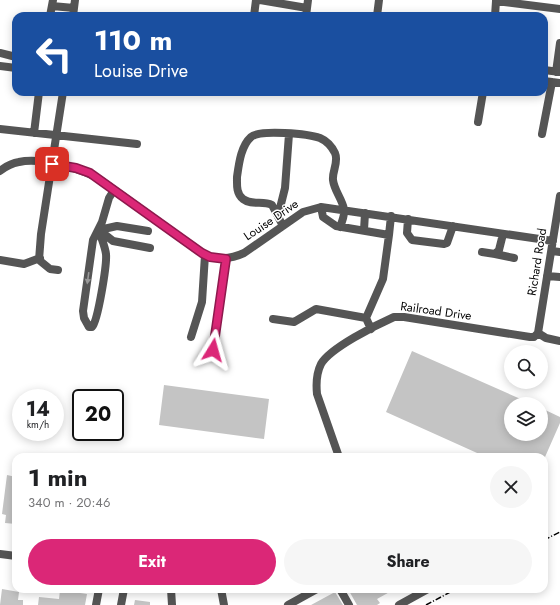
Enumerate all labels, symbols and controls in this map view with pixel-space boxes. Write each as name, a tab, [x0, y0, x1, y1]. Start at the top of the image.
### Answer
text: 110 m	[94, 20, 172, 61]
icon: left	[28, 28, 80, 80]
text: Louise Drive	[94, 58, 188, 84]
pin	[35, 147, 69, 181]
icon: arrive	[41, 153, 63, 175]
street label: Louise Drive	[240, 195, 302, 245]
street label: Richard Road	[523, 227, 551, 297]
one-way arrow	[85, 272, 91, 284]
street label: Railroad Drive	[399, 297, 473, 325]
position arrow	[192, 329, 234, 371]
map controls	[504, 345, 548, 441]
button: search	[504, 345, 548, 389]
speed limit sign: 20	[72, 389, 124, 441]
text: 14	[26, 395, 50, 424]
button: layers	[504, 397, 548, 441]
text: km/h	[27, 417, 49, 432]
text: 1 min	[28, 460, 88, 495]
button: close	[490, 466, 532, 508]
text: 340 m · 20:46	[28, 493, 110, 512]
button: Exit	[28, 539, 276, 585]
button: Share	[284, 539, 532, 585]

